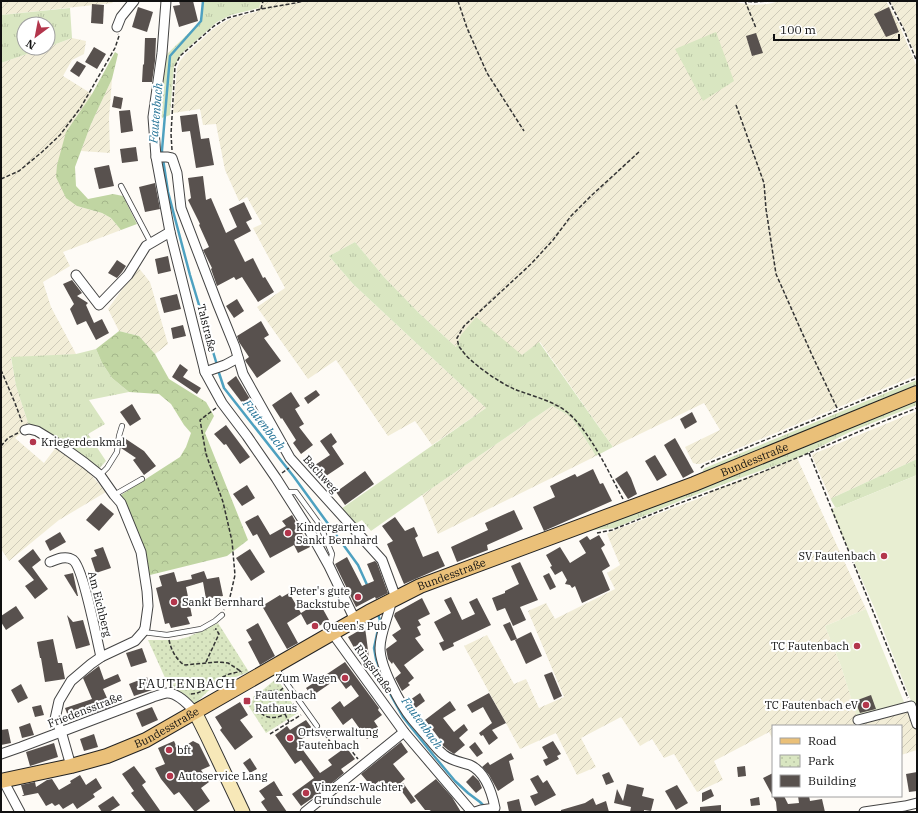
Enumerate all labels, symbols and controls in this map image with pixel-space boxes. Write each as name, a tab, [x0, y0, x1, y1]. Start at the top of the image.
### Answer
north arrow	[16, 16, 56, 56]
scale bar	[774, 16, 899, 42]
text: 100 m	[780, 22, 816, 37]
text: N	[23, 36, 38, 53]
water label: Fautenbach	[145, 82, 166, 145]
street label: Talstraße	[194, 303, 220, 354]
water label: Fautenbach	[239, 395, 289, 453]
place label: Kriegerdenkmal	[41, 435, 125, 449]
marker: Kriegerdenkmal	[28, 437, 38, 447]
street label: Bundesstraße	[718, 439, 790, 479]
street label: Bachweg	[300, 452, 342, 496]
place label: Kindergarten Sankt Bernhard	[296, 520, 378, 547]
marker: Kindergarten Sankt Bernhard	[283, 528, 293, 538]
place label: SV Fautenbach	[798, 549, 876, 563]
marker: SV Fautenbach	[879, 551, 889, 561]
street label: Bundesstraße	[415, 555, 488, 593]
street label: Am Eichberg	[85, 570, 115, 638]
place label: Peter's gute Backstube	[289, 584, 350, 611]
marker: Peter's gute Backstube	[353, 592, 363, 602]
place label: Sankt Bernhard	[182, 595, 264, 609]
marker: Sankt Bernhard	[169, 597, 179, 607]
place label: Queen's Pub	[323, 619, 387, 633]
marker: Queen's Pub	[310, 621, 320, 631]
place label: TC Fautenbach	[771, 639, 849, 653]
marker: TC Fautenbach	[852, 641, 862, 651]
street label: Ringstraße	[352, 642, 396, 696]
place label: Zum Wagen	[275, 671, 337, 685]
marker: Zum Wagen	[340, 673, 350, 683]
district label: FAUTENBACH	[138, 675, 236, 692]
place label: Fautenbach Rathaus	[255, 688, 316, 715]
street label: Friedensstraße	[46, 689, 124, 731]
water label: Fautenbach	[398, 693, 446, 752]
marker: Fautenbach Rathaus	[242, 696, 252, 706]
place label: TC Fautenbach eV	[765, 698, 859, 712]
marker: TC Fautenbach eV	[861, 700, 871, 710]
street label: Bundesstraße	[132, 704, 202, 751]
place label: Ortsverwaltung Fautenbach	[298, 725, 378, 752]
legend	[772, 725, 902, 797]
marker: Ortsverwaltung Fautenbach	[285, 733, 295, 743]
text: Road	[808, 733, 837, 748]
place label: bft	[177, 743, 191, 757]
marker: bft	[164, 745, 174, 755]
text: Park	[808, 753, 834, 768]
place label: Autoservice Lang	[178, 769, 268, 783]
marker: Autoservice Lang	[165, 771, 175, 781]
text: Building	[808, 773, 856, 788]
place label: Vinzenz-Wachter Grundschule	[314, 780, 403, 807]
marker: Vinzenz-Wachter Grundschule	[301, 788, 311, 798]

